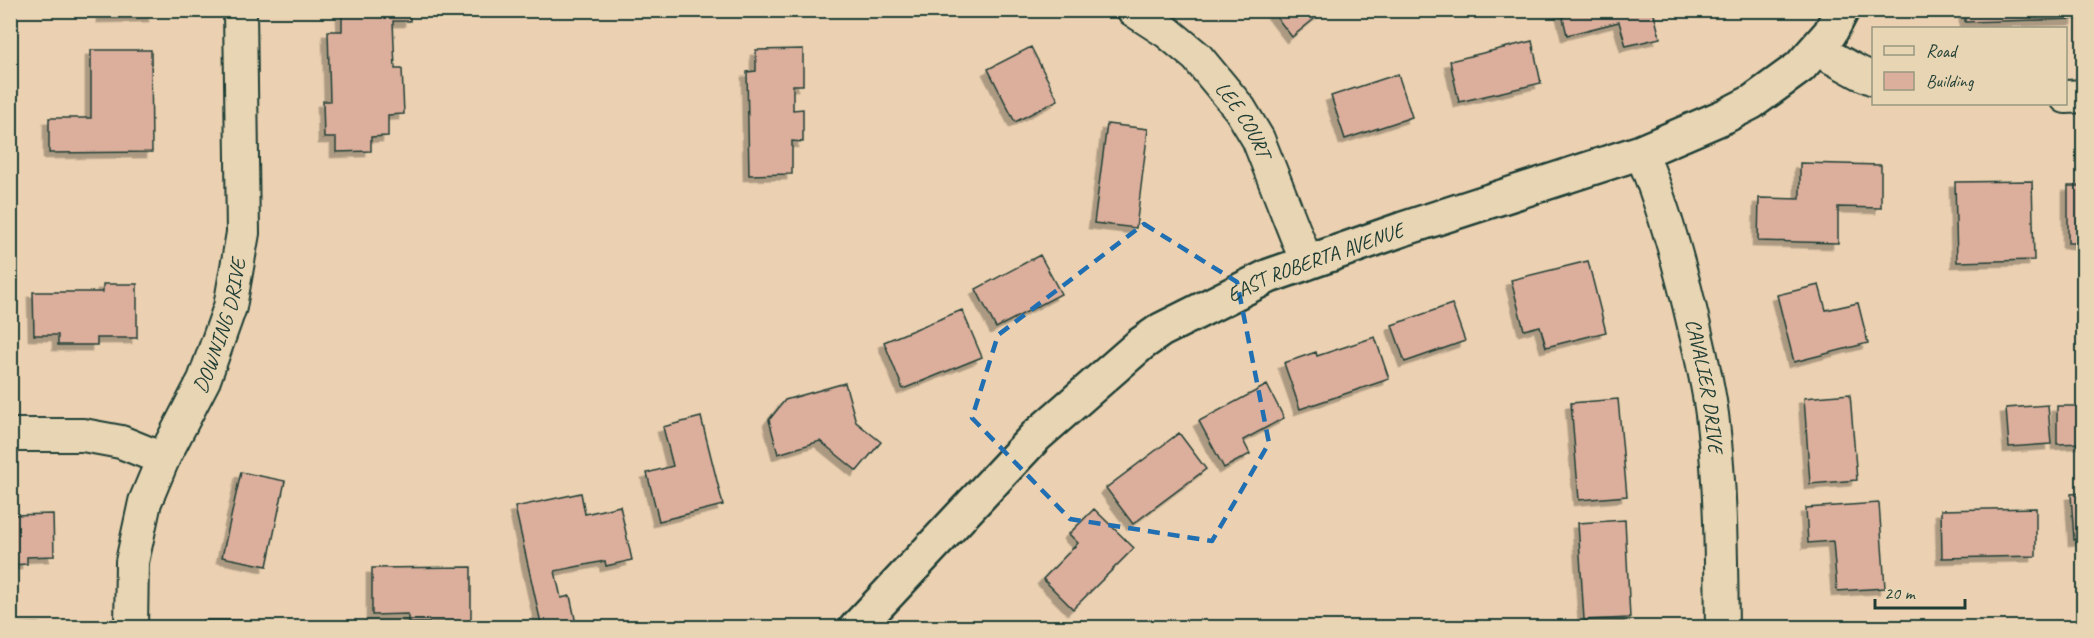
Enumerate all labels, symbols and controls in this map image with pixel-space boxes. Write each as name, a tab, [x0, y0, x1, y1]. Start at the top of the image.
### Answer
legend	[1872, 27, 2067, 105]
text: Road	[1926, 40, 1959, 62]
text: Building	[1926, 70, 1975, 92]
street label: LEE COURT	[1210, 76, 1279, 165]
street label: EAST ROBERTA AVENUE	[1223, 216, 1409, 308]
street label: DOWNING DRIVE	[187, 254, 252, 397]
street label: CAVALIER DRIVE	[1680, 316, 1729, 456]
scale bar	[1875, 572, 1965, 610]
text: 20 m	[1884, 582, 1917, 604]

